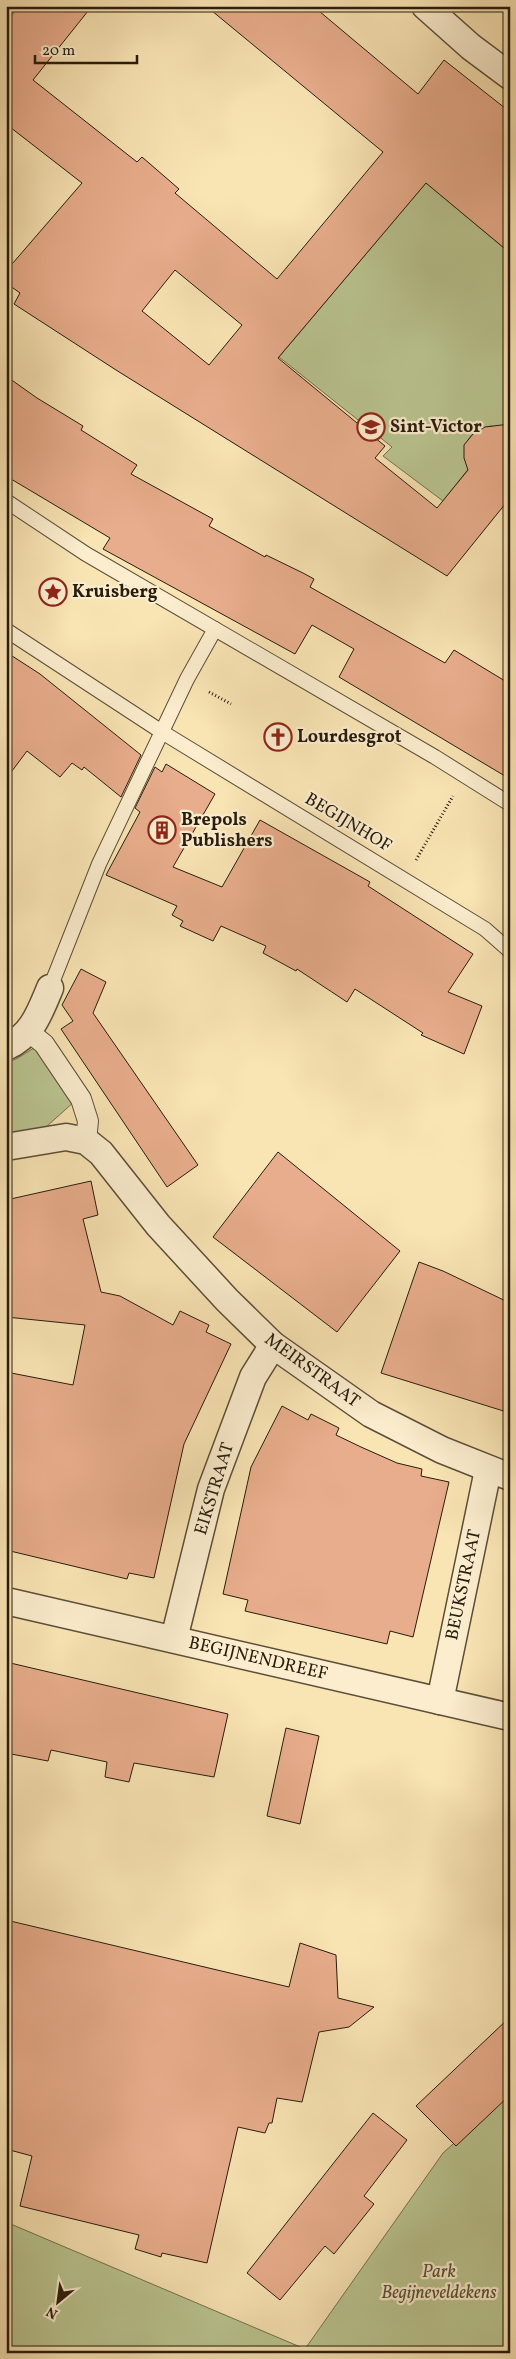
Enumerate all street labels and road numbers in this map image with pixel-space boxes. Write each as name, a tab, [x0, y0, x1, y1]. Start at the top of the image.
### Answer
street label: BEGIJNHOF	[300, 787, 396, 859]
street label: MEIRSTRAAT	[259, 1328, 365, 1414]
street label: EIKSTRAAT	[189, 1439, 241, 1538]
street label: BEUKSTRAAT	[440, 1527, 488, 1643]
street label: BEGIJNENDREEF	[186, 1631, 330, 1687]

